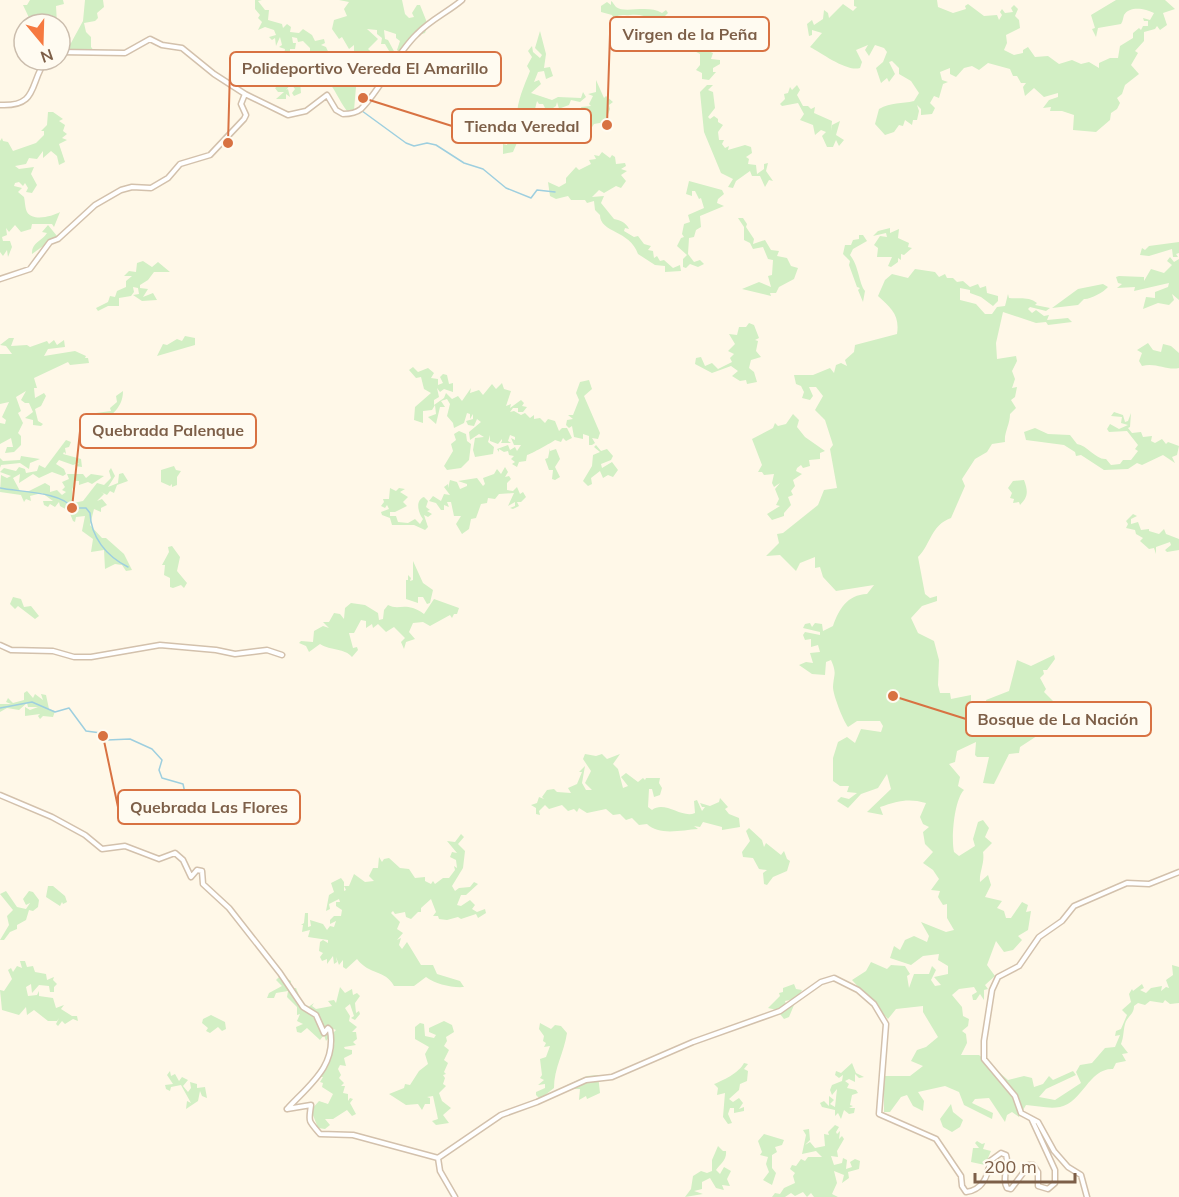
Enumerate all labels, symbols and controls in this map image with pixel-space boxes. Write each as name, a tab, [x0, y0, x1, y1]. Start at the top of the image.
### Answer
north arrow	[12, 12, 72, 72]
callout: Virgen de la Peña	[610, 17, 769, 51]
text: Virgen de la Peña	[622, 24, 757, 44]
text: N	[38, 45, 56, 68]
callout: Polideportivo Vereda El Amarillo	[230, 52, 501, 86]
text: Polideportivo Vereda El Amarillo	[242, 58, 488, 78]
callout: Tienda Veredal	[452, 109, 591, 143]
text: Tienda Veredal	[465, 116, 579, 136]
callout: Quebrada Palenque	[80, 414, 256, 448]
text: Quebrada Palenque	[92, 420, 244, 440]
callout: Bosque de La Nación	[966, 702, 1151, 736]
text: Bosque de La Nación	[978, 709, 1138, 729]
callout: Quebrada Las Flores	[118, 790, 300, 824]
text: Quebrada Las Flores	[130, 797, 288, 817]
scale bar	[975, 1146, 1076, 1184]
text: 200 m	[984, 1155, 1037, 1178]

